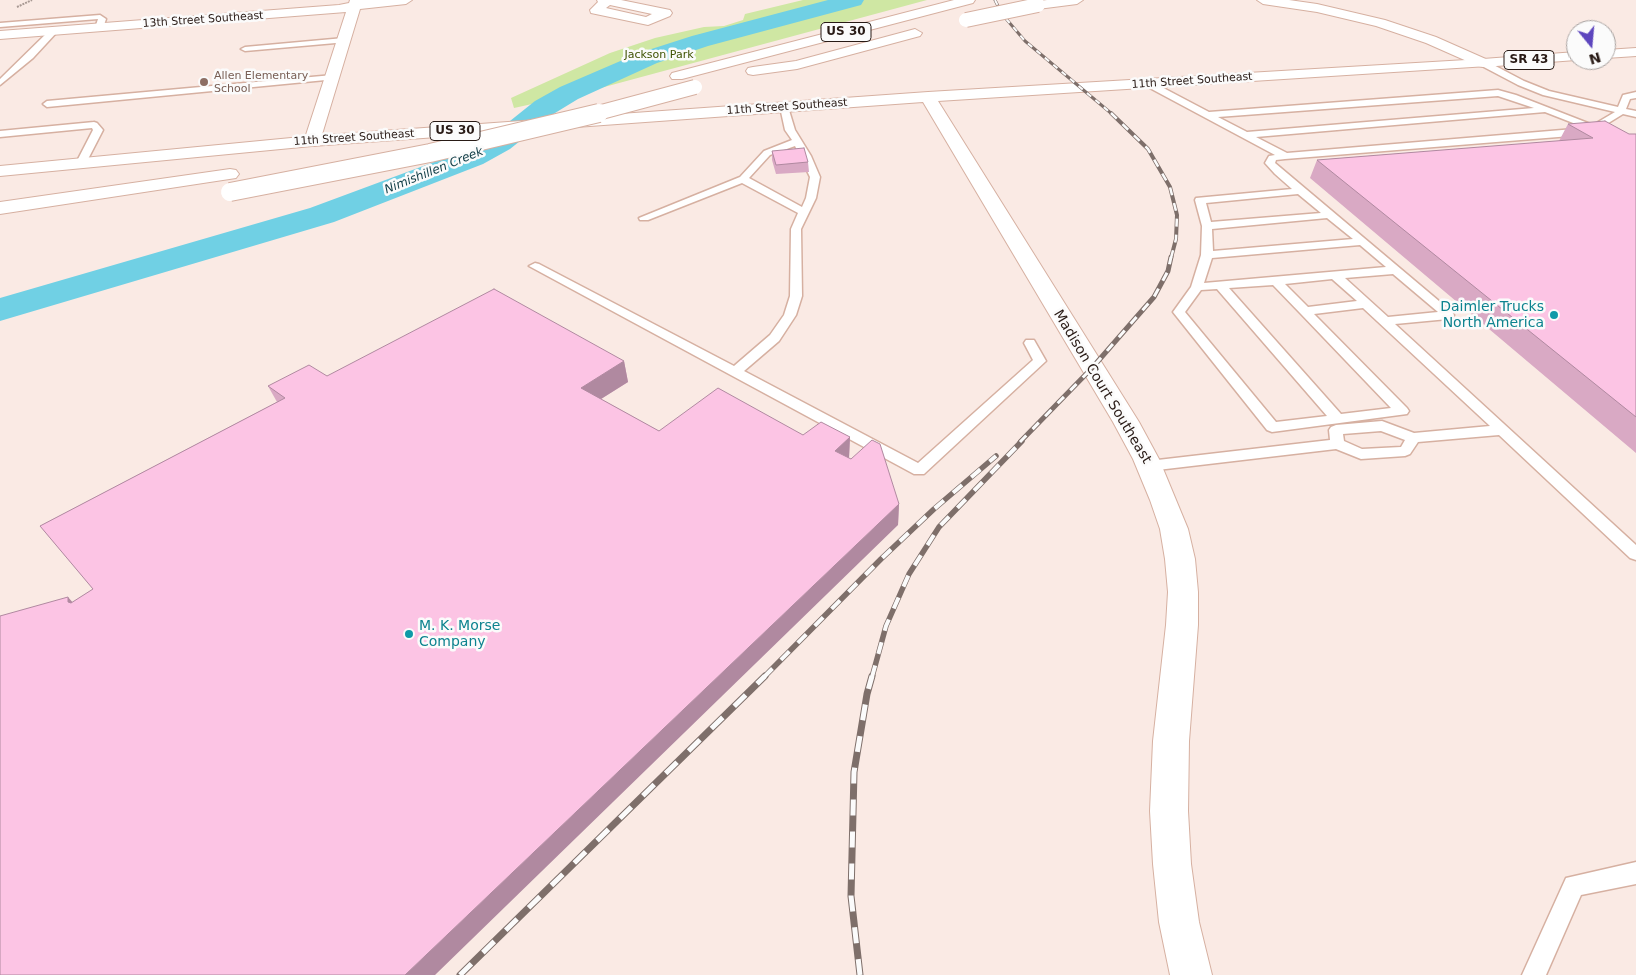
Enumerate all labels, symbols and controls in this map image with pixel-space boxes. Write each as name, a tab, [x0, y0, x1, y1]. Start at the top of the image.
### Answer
street label: 13th Street Southeast	[142, 9, 264, 31]
north arrow	[1566, 20, 1616, 70]
road number: US 30	[821, 22, 871, 42]
park label: Jackson Park	[624, 48, 694, 62]
text: N	[1587, 49, 1603, 68]
road number: SR 43	[1504, 50, 1554, 70]
place label: Allen Elementary School	[214, 69, 308, 95]
street label: 11th Street Southeast	[1131, 70, 1253, 92]
marker: Allen Elementary School	[198, 76, 210, 88]
street label: 11th Street Southeast	[726, 96, 848, 118]
road number: US 30	[430, 122, 480, 140]
street label: 11th Street Southeast	[293, 127, 415, 149]
water label: Nimishillen Creek	[383, 145, 485, 197]
place label: Daimler Trucks North America	[1440, 299, 1544, 332]
street label: Madison Court Southeast	[1049, 307, 1155, 467]
marker: Daimler Trucks North America	[1548, 309, 1560, 321]
place label: M. K. Morse Company	[419, 618, 500, 650]
marker: M. K. Morse Company	[403, 628, 415, 640]

